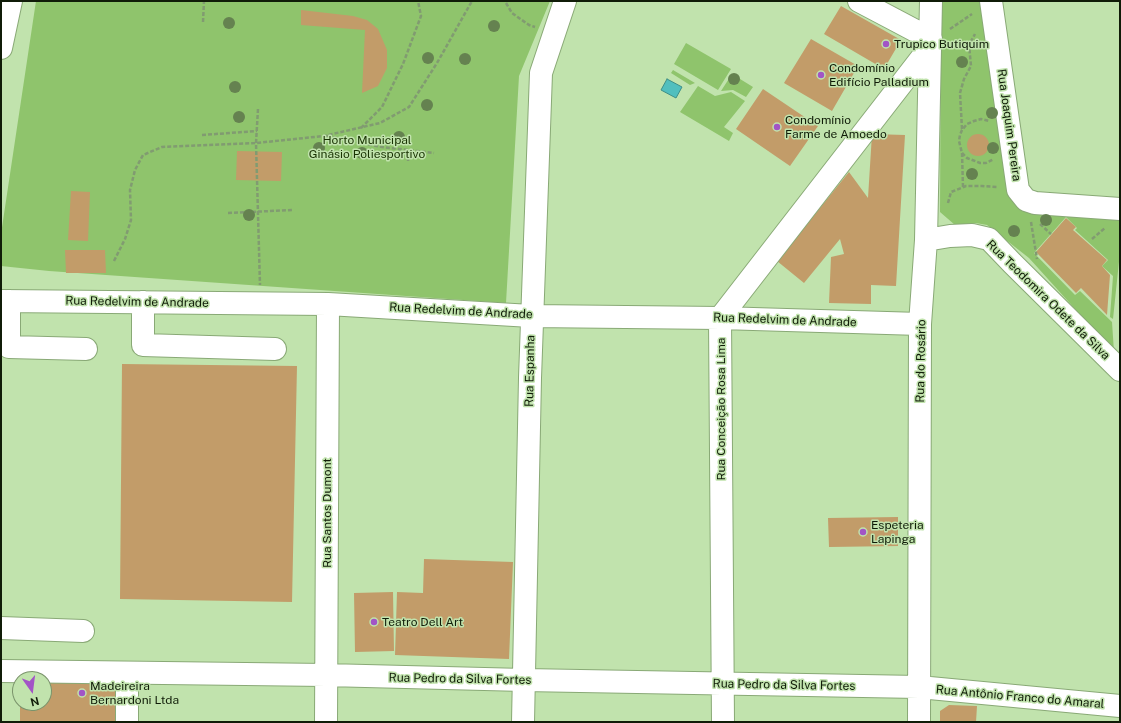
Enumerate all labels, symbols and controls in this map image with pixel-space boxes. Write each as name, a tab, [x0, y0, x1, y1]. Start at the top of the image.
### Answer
place label: Trupico Butiquim	[894, 37, 989, 51]
marker: Trupico Butiquim	[881, 39, 891, 49]
place label: Condomínio Edifício Palladium	[829, 61, 929, 89]
street label: Rua Joaquim Pereira	[994, 68, 1024, 182]
marker: Condomínio Edifício Palladium	[816, 70, 826, 80]
place label: Condomínio Farme de Amoedo	[785, 113, 887, 141]
marker: Condomínio Farme de Amoedo	[772, 122, 782, 132]
park label: Horto Municipal Ginásio Poliesportivo	[309, 133, 425, 161]
street label: Rua Teodomira Odete da Silva	[983, 237, 1113, 363]
street label: Rua Redelvim de Andrade	[65, 294, 209, 310]
street label: Rua Redelvim de Andrade	[389, 300, 533, 322]
street label: Rua Redelvim de Andrade	[713, 310, 857, 330]
street label: Rua do Rosário	[913, 319, 929, 403]
street label: Rua Espanha	[522, 335, 538, 407]
street label: Rua Conceição Rosa Lima	[714, 338, 728, 480]
street label: Rua Santos Dumont	[320, 458, 334, 568]
place label: Espeteria Lapinga	[871, 518, 924, 546]
marker: Espeteria Lapinga	[858, 527, 868, 537]
place label: Teatro Dell Art	[382, 615, 463, 629]
marker: Teatro Dell Art	[369, 617, 379, 627]
north arrow	[12, 671, 52, 711]
street label: Rua Pedro da Silva Fortes	[389, 671, 531, 687]
street label: Rua Pedro da Silva Fortes	[713, 677, 855, 693]
place label: Madeireira Bernardoni Ltda	[90, 679, 179, 707]
street label: Rua Antônio Franco do Amaral	[935, 682, 1105, 712]
marker: Madeireira Bernardoni Ltda	[77, 688, 87, 698]
text: N	[29, 695, 40, 709]

